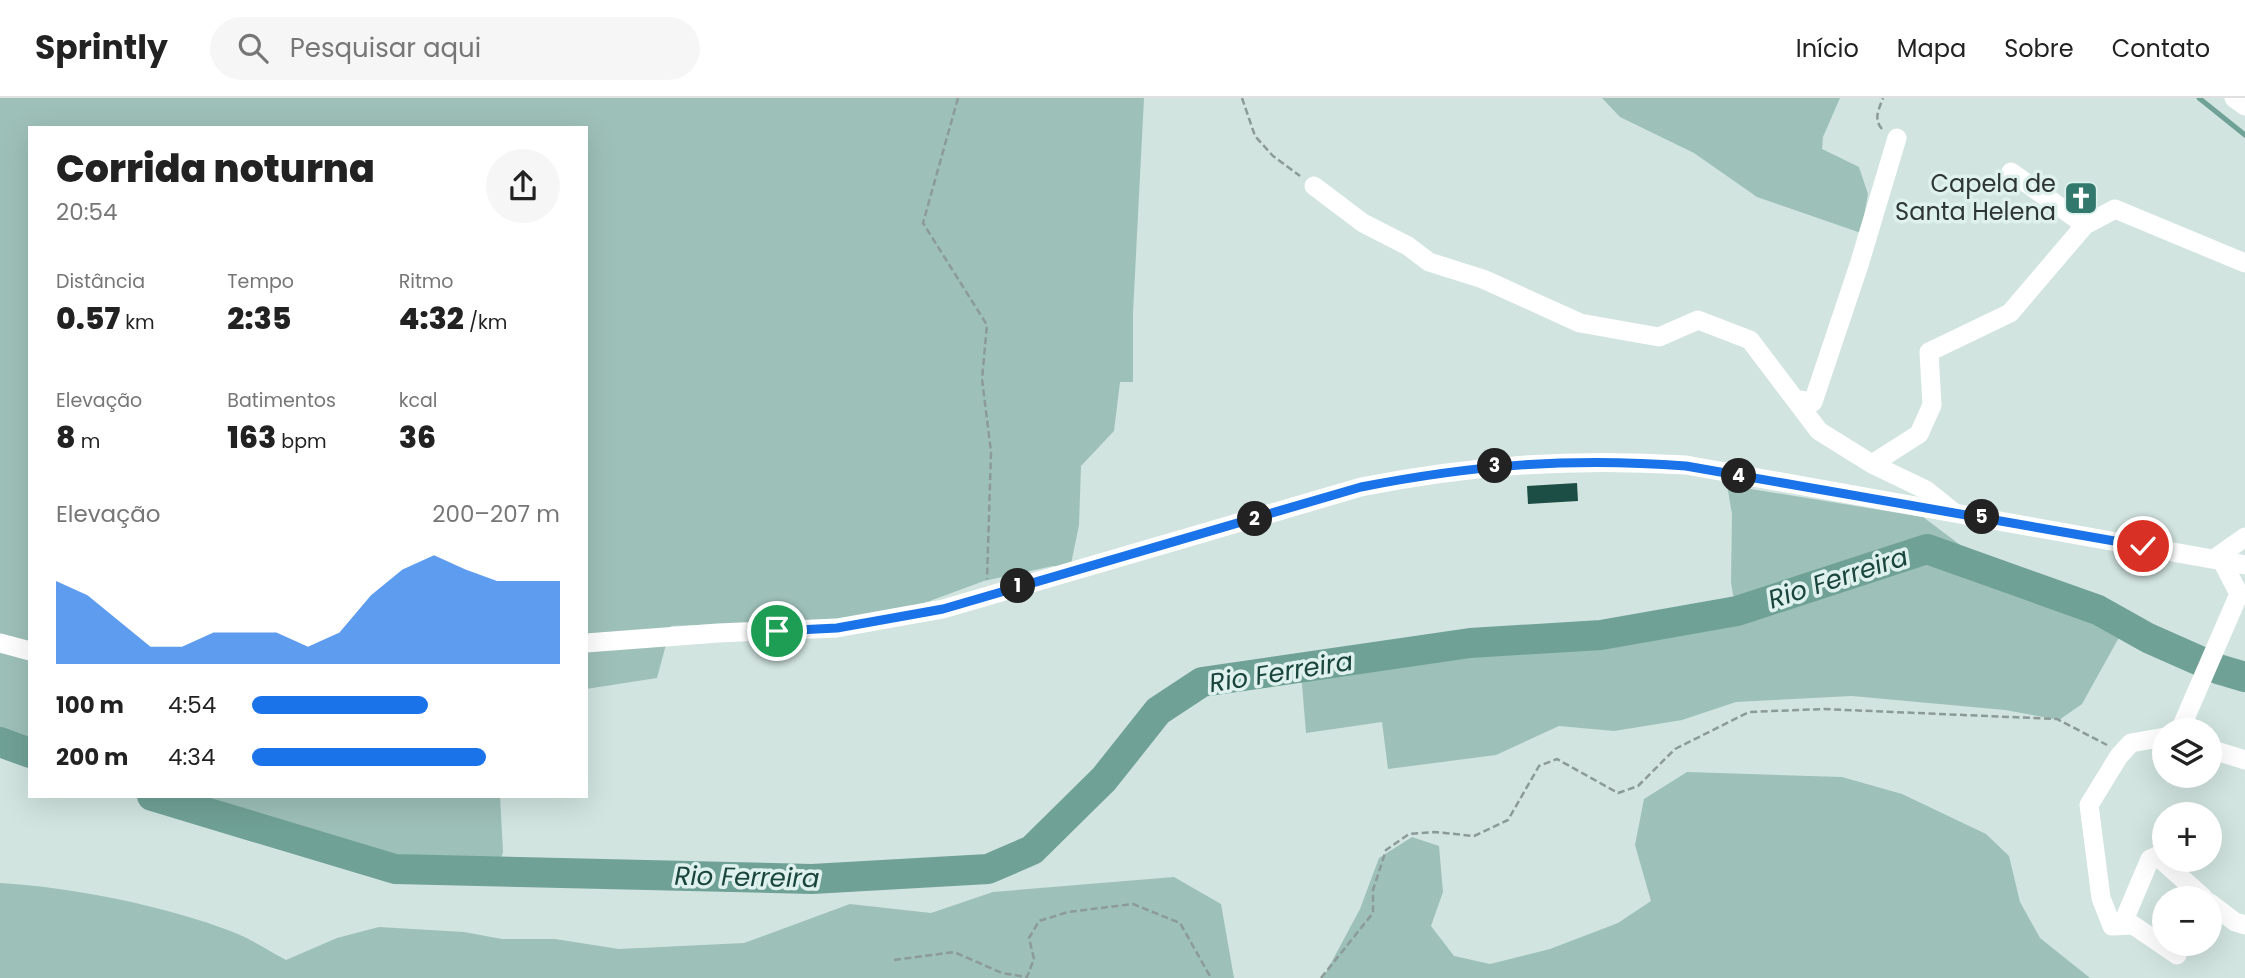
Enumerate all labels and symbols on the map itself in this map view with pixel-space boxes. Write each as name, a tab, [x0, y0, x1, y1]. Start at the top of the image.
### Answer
place label: Capela de Santa Helena	[1895, 167, 2056, 228]
church icon: Capela de Santa Helena	[2062, 179, 2100, 217]
pin: 3	[1478, 448, 1512, 484]
pin: 4	[1722, 458, 1756, 494]
pin: 5	[1965, 500, 2000, 534]
pin: 2	[1238, 502, 1272, 536]
pin	[2113, 516, 2173, 576]
water label: Rio Ferreira	[1763, 538, 1913, 618]
pin: 1	[1000, 568, 1036, 603]
pin	[747, 601, 807, 661]
water label: Rio Ferreira	[1207, 643, 1355, 701]
water label: Rio Ferreira	[674, 858, 820, 896]

